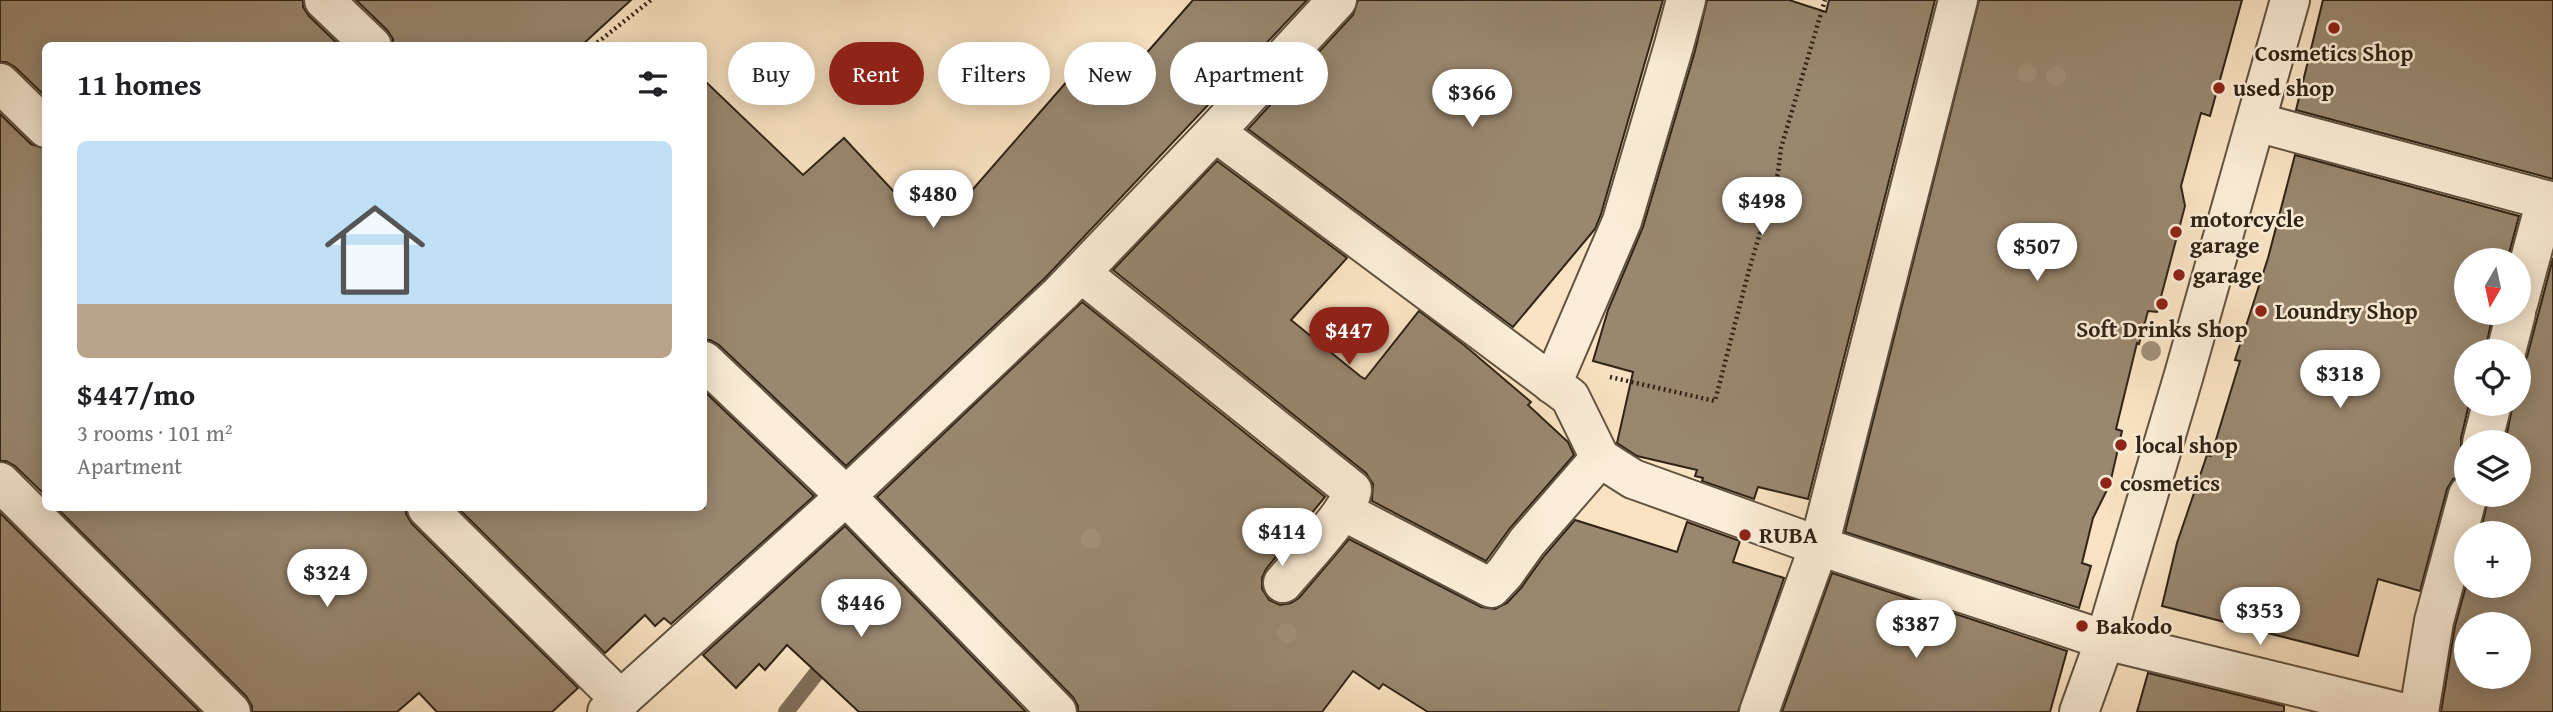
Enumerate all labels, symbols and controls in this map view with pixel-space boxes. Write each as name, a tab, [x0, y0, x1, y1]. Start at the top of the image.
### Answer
marker: Cosmetics Shop	[2326, 20, 2342, 36]
place label: Cosmetics Shop	[2255, 36, 2413, 69]
chip: Buy	[728, 42, 815, 105]
chip: Rent	[829, 42, 924, 105]
chip: Filters	[938, 42, 1050, 105]
chip: New	[1064, 42, 1156, 105]
chip: Apartment	[1170, 42, 1328, 105]
text: 11 homes	[77, 62, 202, 106]
icon: filters	[634, 65, 672, 103]
pin: $366	[1431, 69, 1513, 129]
place label: used shop	[2233, 71, 2334, 104]
text: $366	[1448, 75, 1496, 108]
marker: used shop	[2211, 80, 2227, 96]
pin: $480	[892, 170, 974, 230]
text: $480	[909, 176, 957, 209]
pin: $498	[1721, 177, 1803, 237]
text: $498	[1738, 183, 1786, 216]
icon: home	[312, 187, 438, 313]
place label: motorcycle garage	[2190, 202, 2304, 261]
pin: $507	[1996, 224, 2078, 283]
marker: motorcycle garage	[2168, 224, 2184, 240]
text: $507	[2013, 229, 2061, 262]
north arrow	[2454, 248, 2530, 326]
map controls	[2454, 248, 2531, 689]
place label: garage	[2193, 258, 2262, 291]
marker: garage	[2171, 267, 2187, 283]
place label: Loundry Shop	[2275, 294, 2418, 327]
marker: Soft Drinks Shop	[2154, 296, 2170, 312]
marker: Loundry Shop	[2253, 303, 2269, 319]
pin: $447	[1308, 308, 1390, 367]
place label: Soft Drinks Shop	[2076, 312, 2248, 345]
text: $447	[1325, 313, 1373, 346]
button: locate	[2454, 339, 2531, 416]
pin: $318	[2299, 350, 2381, 410]
text: $318	[2316, 356, 2364, 389]
text: $447/mo	[77, 372, 195, 416]
text: 3 rooms · 101 m²	[77, 416, 232, 449]
place label: local shop	[2135, 428, 2238, 461]
button: layers	[2454, 430, 2531, 507]
marker: local shop	[2113, 437, 2129, 453]
text: Apartment	[77, 449, 182, 482]
place label: cosmetics	[2120, 466, 2220, 499]
marker: cosmetics	[2098, 475, 2114, 491]
pin: $414	[1241, 508, 1323, 568]
text: $414	[1258, 514, 1306, 547]
place label: RUBA	[1759, 518, 1818, 551]
button: +	[2454, 521, 2531, 598]
marker: RUBA	[1737, 527, 1753, 543]
pin: $324	[286, 550, 368, 609]
text: $324	[303, 555, 351, 588]
pin: $446	[820, 580, 902, 639]
text: $446	[837, 585, 885, 618]
pin: $353	[2219, 588, 2301, 647]
text: $353	[2236, 593, 2284, 626]
pin: $387	[1875, 600, 1957, 660]
text: $387	[1892, 606, 1940, 639]
place label: Bakodo	[2096, 609, 2172, 642]
button: −	[2454, 612, 2531, 689]
marker: Bakodo	[2074, 618, 2090, 634]

